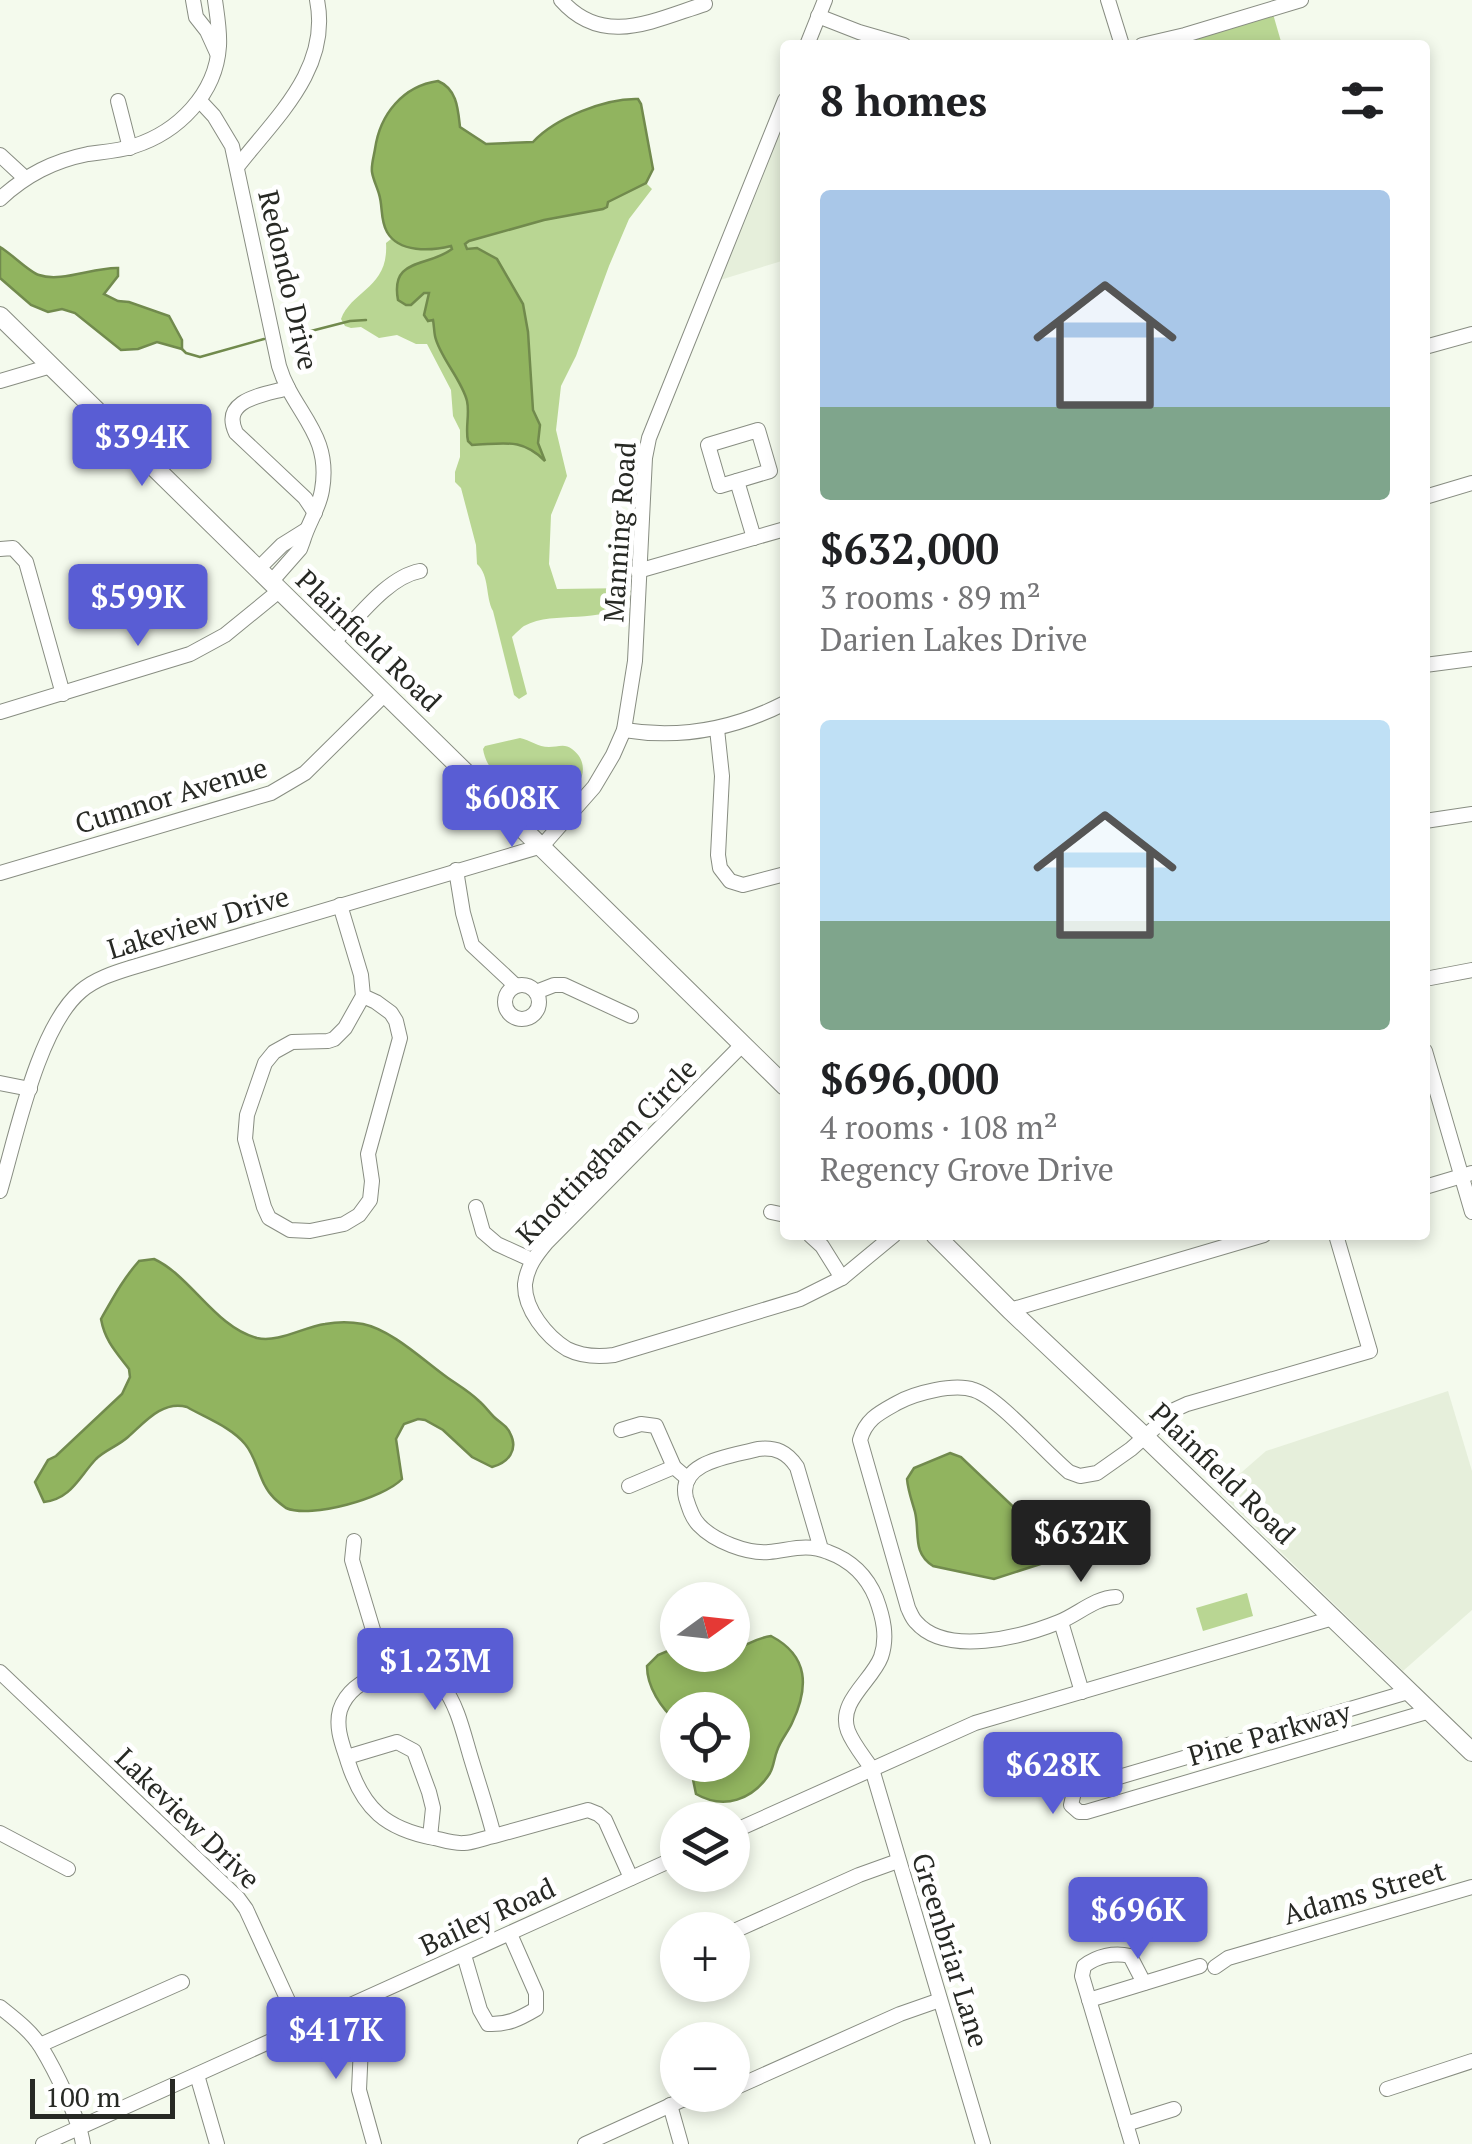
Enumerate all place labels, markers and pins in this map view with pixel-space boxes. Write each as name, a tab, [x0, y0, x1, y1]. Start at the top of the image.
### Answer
pin: $394K	[72, 404, 212, 489]
pin: $599K	[68, 564, 208, 649]
pin: $608K	[442, 765, 582, 850]
pin: $632K	[1011, 1500, 1151, 1585]
pin: $1.23M	[354, 1628, 516, 1713]
pin: $628K	[983, 1732, 1123, 1817]
pin: $696K	[1068, 1877, 1208, 1962]
pin: $417K	[266, 1997, 406, 2082]

